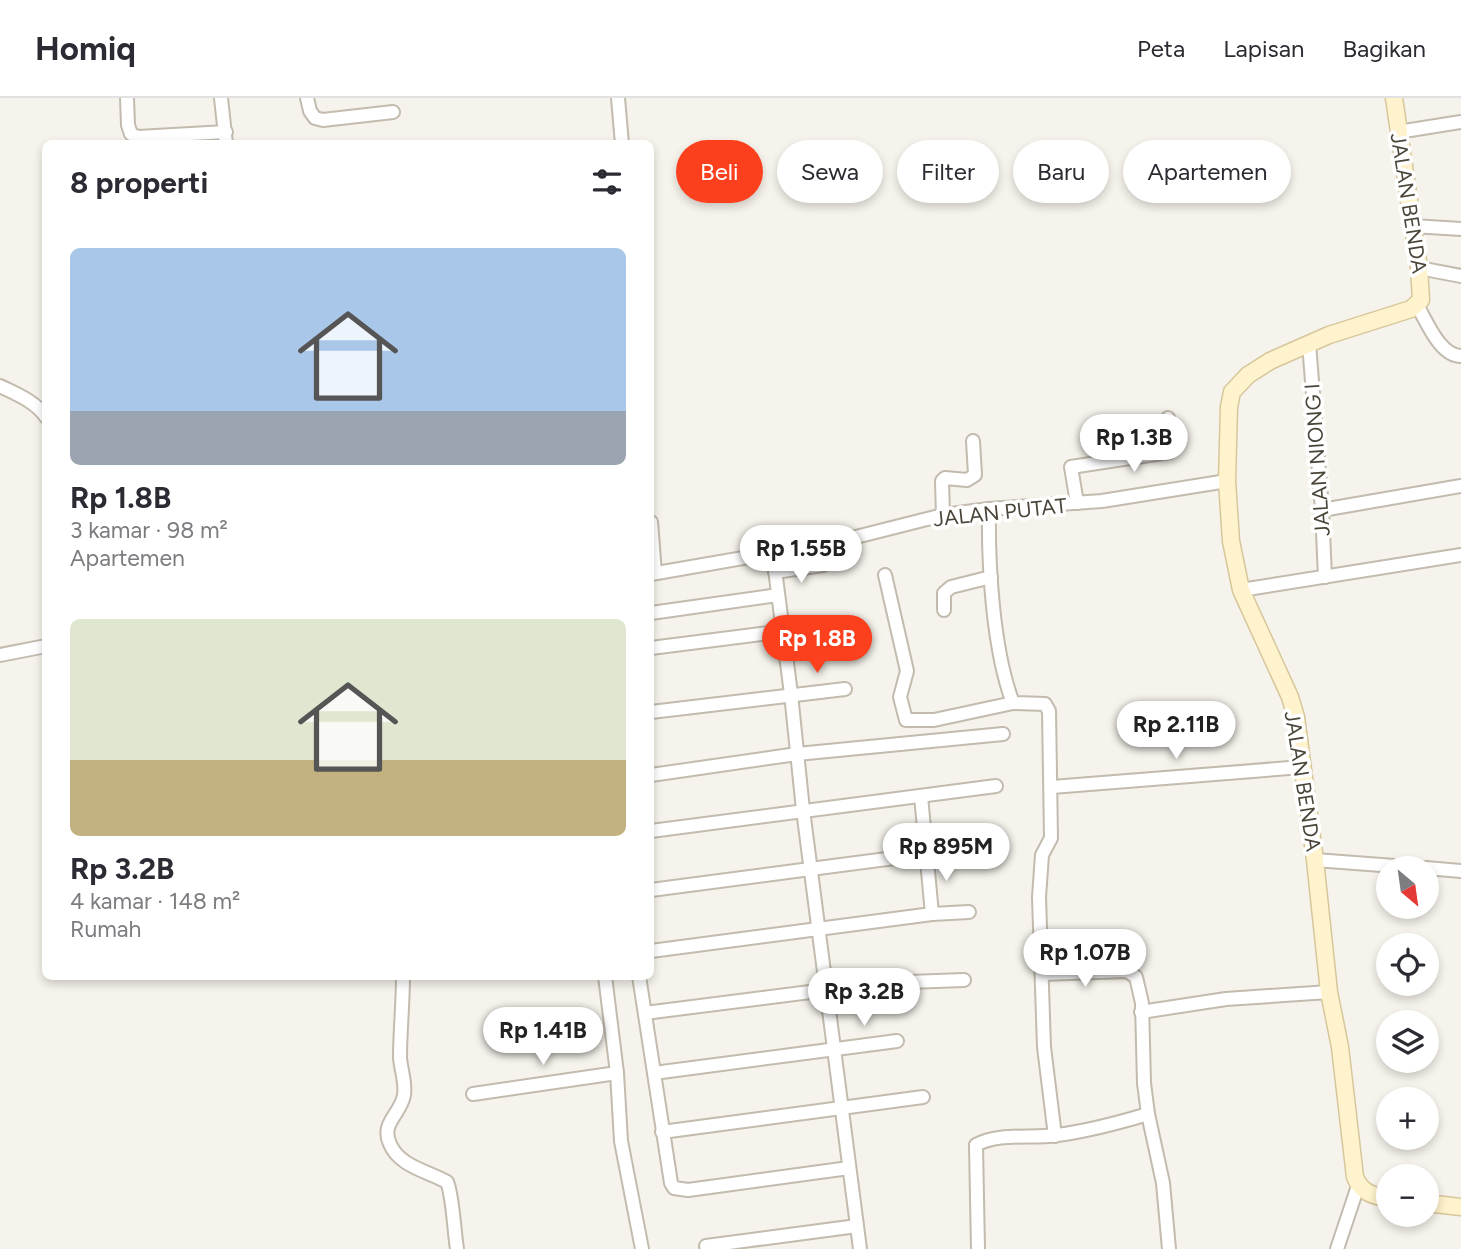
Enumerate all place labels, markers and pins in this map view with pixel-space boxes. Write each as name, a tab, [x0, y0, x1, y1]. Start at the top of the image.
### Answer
pin: Rp 1.3B	[1069, 414, 1199, 474]
pin: Rp 1.55B	[729, 526, 873, 585]
pin: Rp 1.8B	[752, 616, 882, 675]
pin: Rp 2.11B	[1104, 702, 1248, 761]
pin: Rp 895M	[881, 824, 1011, 883]
pin: Rp 1.07B	[1013, 930, 1157, 989]
pin: Rp 3.2B	[799, 968, 929, 1028]
pin: Rp 1.41B	[471, 1007, 615, 1067]

